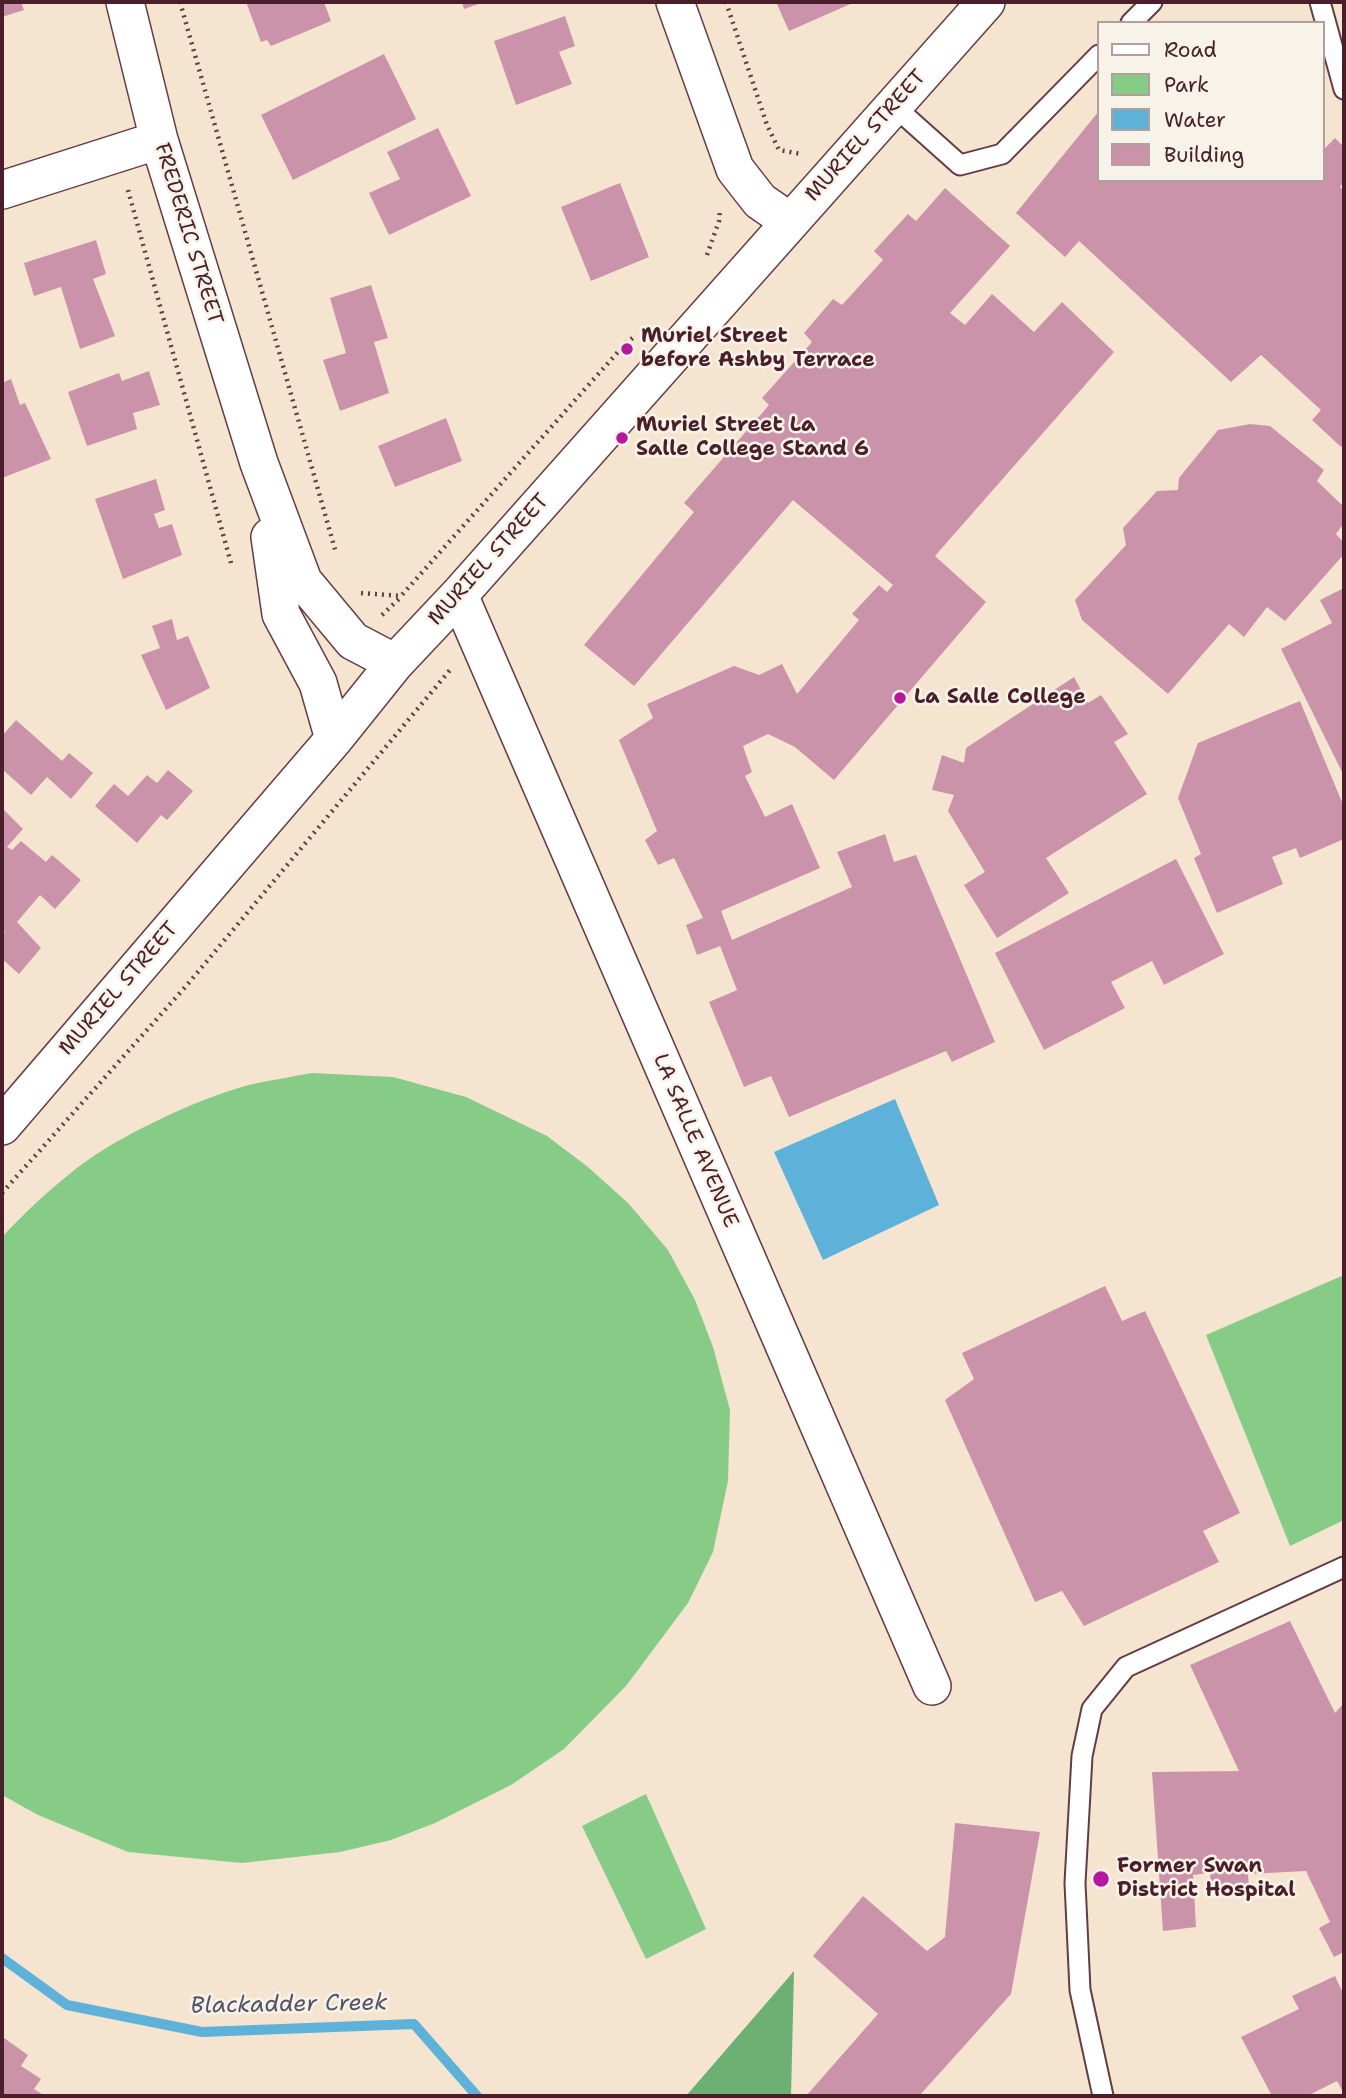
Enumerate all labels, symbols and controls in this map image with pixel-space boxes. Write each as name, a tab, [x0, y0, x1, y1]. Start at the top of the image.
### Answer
legend	[1098, 21, 1325, 182]
text: Road	[1164, 36, 1217, 64]
street label: MURIEL STREET	[800, 65, 932, 207]
text: Park	[1164, 71, 1209, 99]
text: Water	[1164, 106, 1226, 134]
street label: FREDERIC STREET	[148, 140, 228, 328]
text: Building	[1164, 141, 1244, 169]
place label: Muriel Street before Ashby Terrace	[641, 324, 875, 374]
marker: Muriel Street before Ashby Terrace	[619, 341, 635, 357]
place label: Muriel Street La Salle College Stand 6	[636, 413, 869, 463]
marker: Muriel Street La Salle College Stand 6	[614, 430, 630, 446]
street label: MURIEL STREET	[423, 489, 555, 631]
place label: La Salle College	[914, 685, 1086, 711]
marker: La Salle College	[892, 690, 908, 706]
street label: MURIEL STREET	[54, 917, 184, 1061]
street label: LA SALLE AVENUE	[647, 1050, 743, 1232]
place label: Former Swan District Hospital	[1117, 1854, 1296, 1904]
marker: Former Swan District Hospital	[1091, 1869, 1111, 1889]
water label: Blackadder Creek	[190, 1989, 388, 2021]

